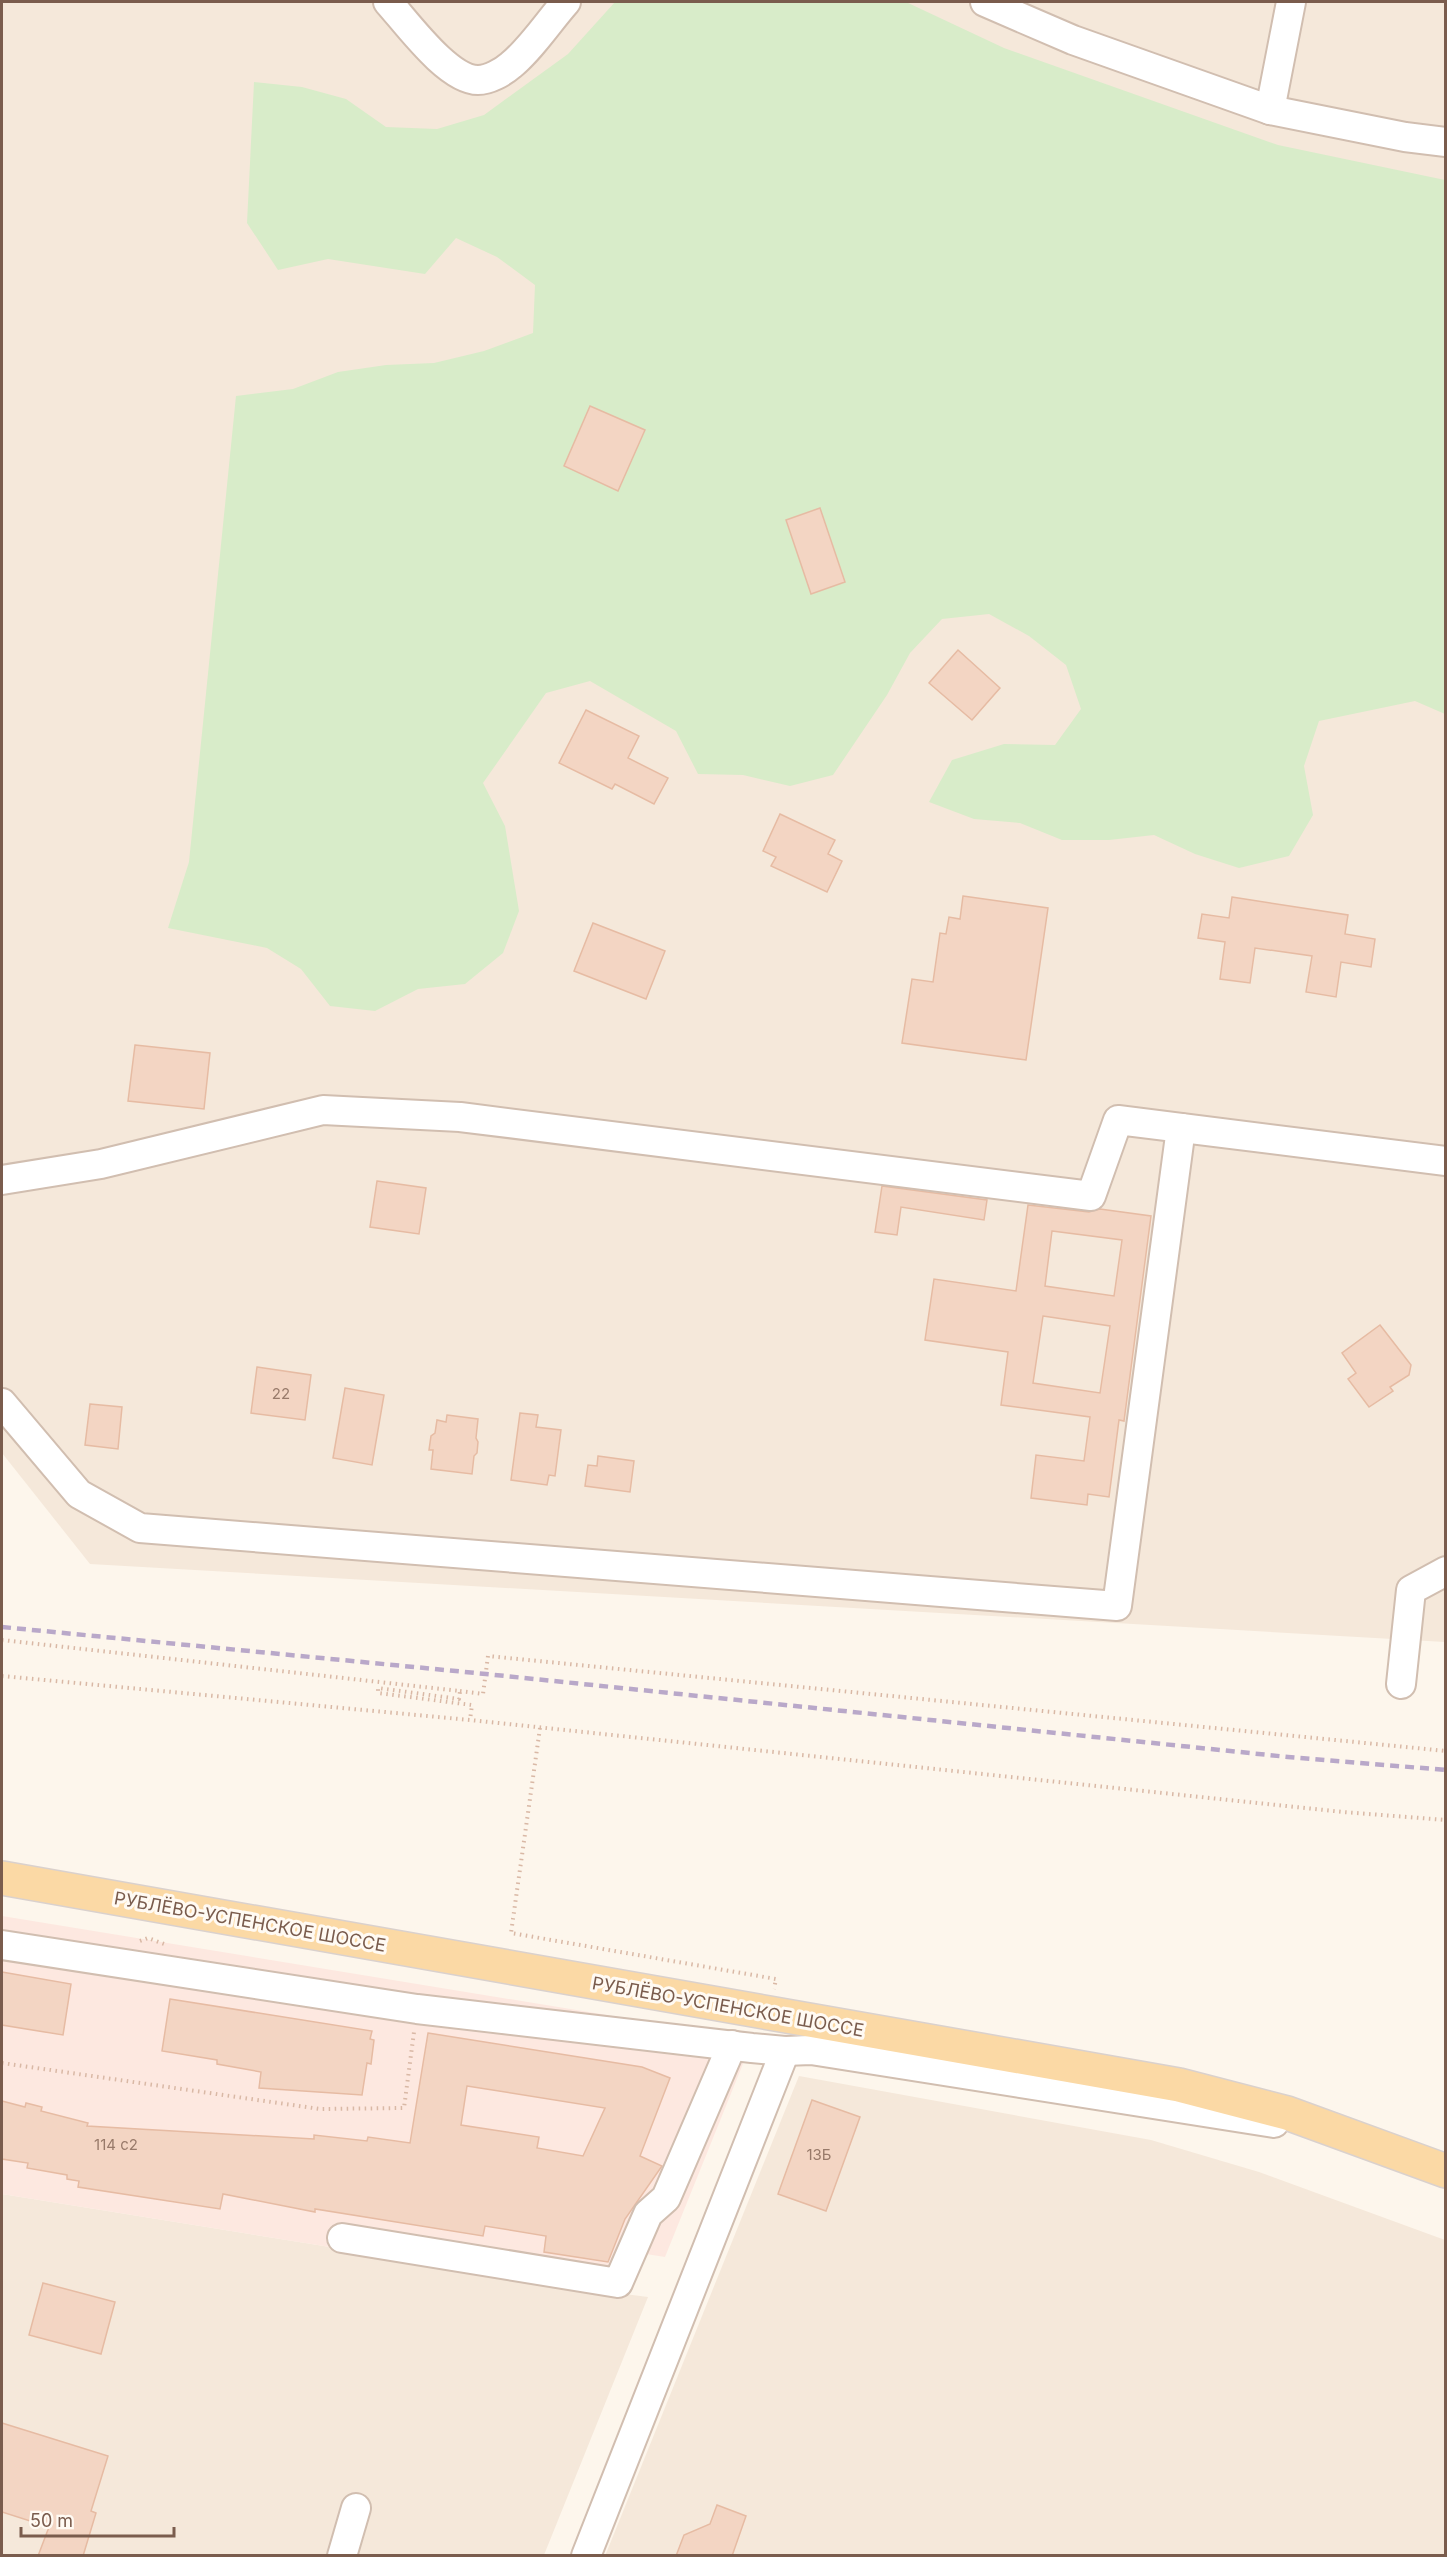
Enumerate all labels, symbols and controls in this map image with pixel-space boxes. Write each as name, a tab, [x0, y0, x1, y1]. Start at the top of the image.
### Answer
house number: 22	[272, 1384, 290, 1403]
street label: РУБЛЁВО-УСПЕНСКОЕ ШОССЕ	[113, 1886, 388, 1956]
street label: РУБЛЁВО-УСПЕНСКОЕ ШОССЕ	[591, 1971, 866, 2041]
house number: 114 с2	[94, 2135, 138, 2154]
house number: 13Б	[806, 2145, 832, 2164]
scale bar	[21, 2500, 174, 2538]
text: 50 m	[30, 2510, 73, 2531]

